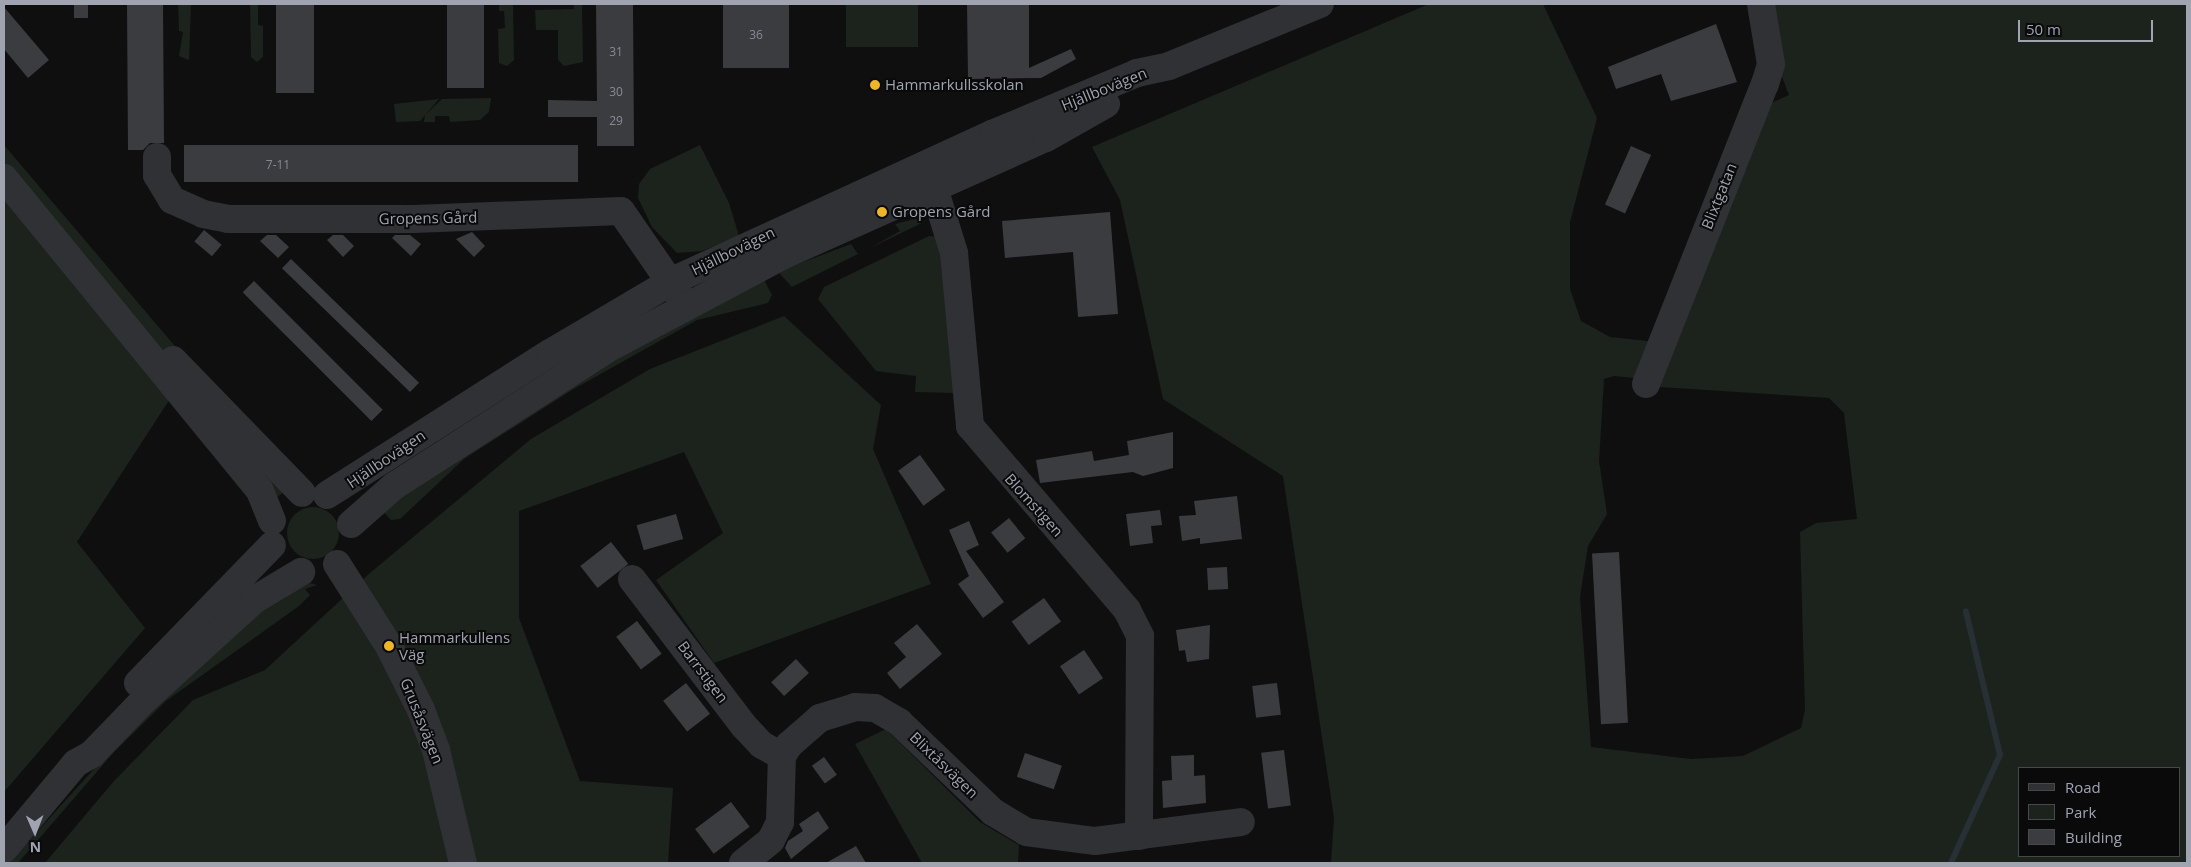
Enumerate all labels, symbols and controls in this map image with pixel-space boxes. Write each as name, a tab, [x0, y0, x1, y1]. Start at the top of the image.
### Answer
scale bar	[2021, 10, 2156, 42]
text: 50 m	[2026, 19, 2061, 39]
house number: 36	[749, 28, 763, 42]
house number: 31	[609, 45, 623, 59]
street label: Hjällbovägen	[1059, 64, 1149, 114]
place label: Hammarkullsskolan	[885, 76, 1024, 94]
marker: Hammarkullsskolan	[869, 79, 881, 91]
house number: 30	[609, 85, 623, 99]
house number: 29	[609, 114, 623, 128]
house number: 7-11	[266, 158, 290, 172]
street label: Blixtgatan	[1698, 160, 1740, 232]
place label: Gropens Gård	[892, 203, 990, 221]
marker: Gropens Gård	[876, 206, 888, 218]
street label: Gropens Gård	[379, 208, 477, 228]
street label: Hjällbovägen	[688, 223, 778, 279]
street label: Hjällbovägen	[343, 426, 429, 492]
street label: Blomstigen	[1001, 470, 1067, 540]
place label: Hammarkullens Väg	[399, 628, 510, 663]
street label: Barrstigen	[674, 638, 732, 706]
marker: Hammarkullens Väg	[383, 640, 395, 652]
street label: Grusåsvägen	[397, 676, 447, 766]
street label: Blixtåsvägen	[906, 728, 982, 802]
legend	[2018, 767, 2181, 857]
text: Road	[2065, 777, 2101, 797]
text: Park	[2065, 802, 2096, 822]
north arrow	[10, 807, 60, 857]
text: Building	[2065, 827, 2122, 847]
text: N	[29, 838, 41, 857]

